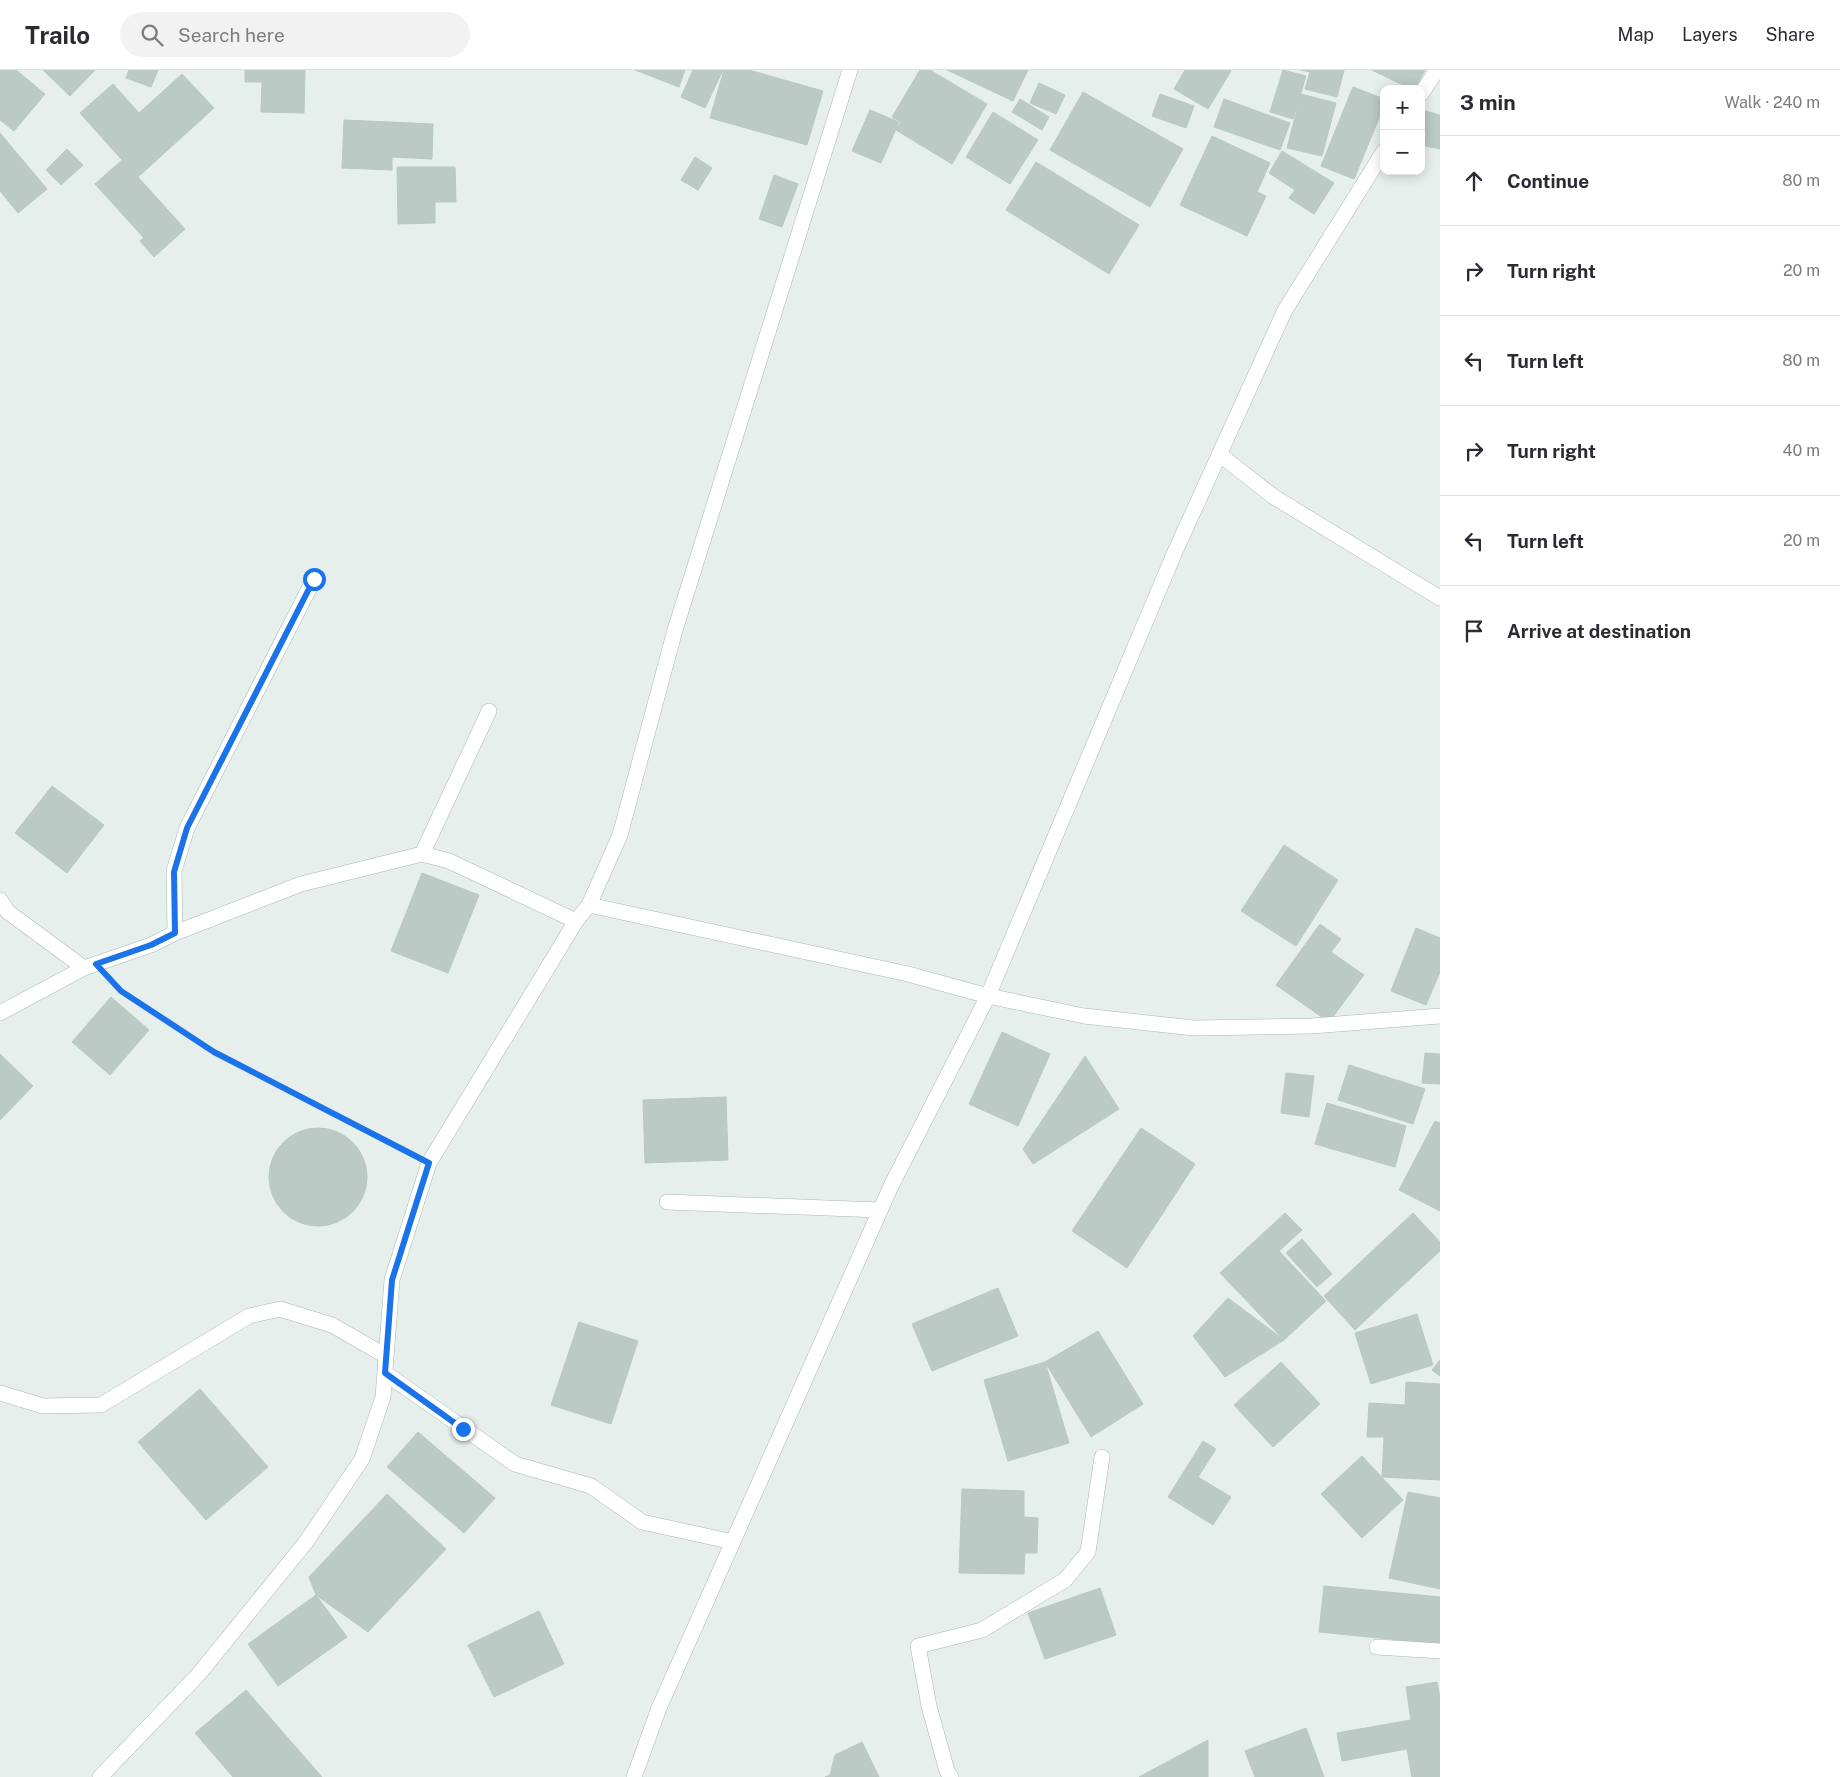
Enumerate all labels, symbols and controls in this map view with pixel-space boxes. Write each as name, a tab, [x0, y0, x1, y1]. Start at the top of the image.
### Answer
search box	[120, 12, 470, 57]
text: Trailo	[25, 21, 90, 49]
icon: search	[138, 21, 166, 49]
text: Search here	[178, 24, 285, 46]
text: Map	[1618, 24, 1654, 45]
text: Layers	[1682, 24, 1738, 45]
text: Share	[1766, 24, 1815, 45]
map controls	[1380, 85, 1425, 175]
button: +	[1380, 85, 1425, 130]
text: 3 min	[1460, 90, 1516, 115]
text: Walk · 240 m	[1724, 93, 1820, 112]
button: −	[1380, 130, 1425, 175]
icon: ahead	[1460, 167, 1488, 195]
text: Continue	[1507, 170, 1589, 192]
text: 80 m	[1782, 171, 1820, 190]
icon: right	[1460, 257, 1488, 285]
text: Turn right	[1507, 260, 1596, 282]
text: 20 m	[1783, 261, 1820, 280]
icon: left	[1460, 347, 1488, 375]
text: Turn left	[1507, 350, 1584, 372]
text: 80 m	[1782, 351, 1820, 370]
icon: right	[1460, 437, 1488, 465]
text: Turn right	[1507, 440, 1596, 462]
text: 40 m	[1782, 441, 1820, 460]
icon: left	[1460, 527, 1488, 555]
text: Turn left	[1507, 530, 1584, 552]
text: 20 m	[1783, 531, 1820, 550]
route start	[303, 568, 326, 591]
icon: arrive	[1460, 617, 1488, 645]
text: Arrive at destination	[1507, 620, 1691, 642]
route end	[452, 1418, 475, 1441]

